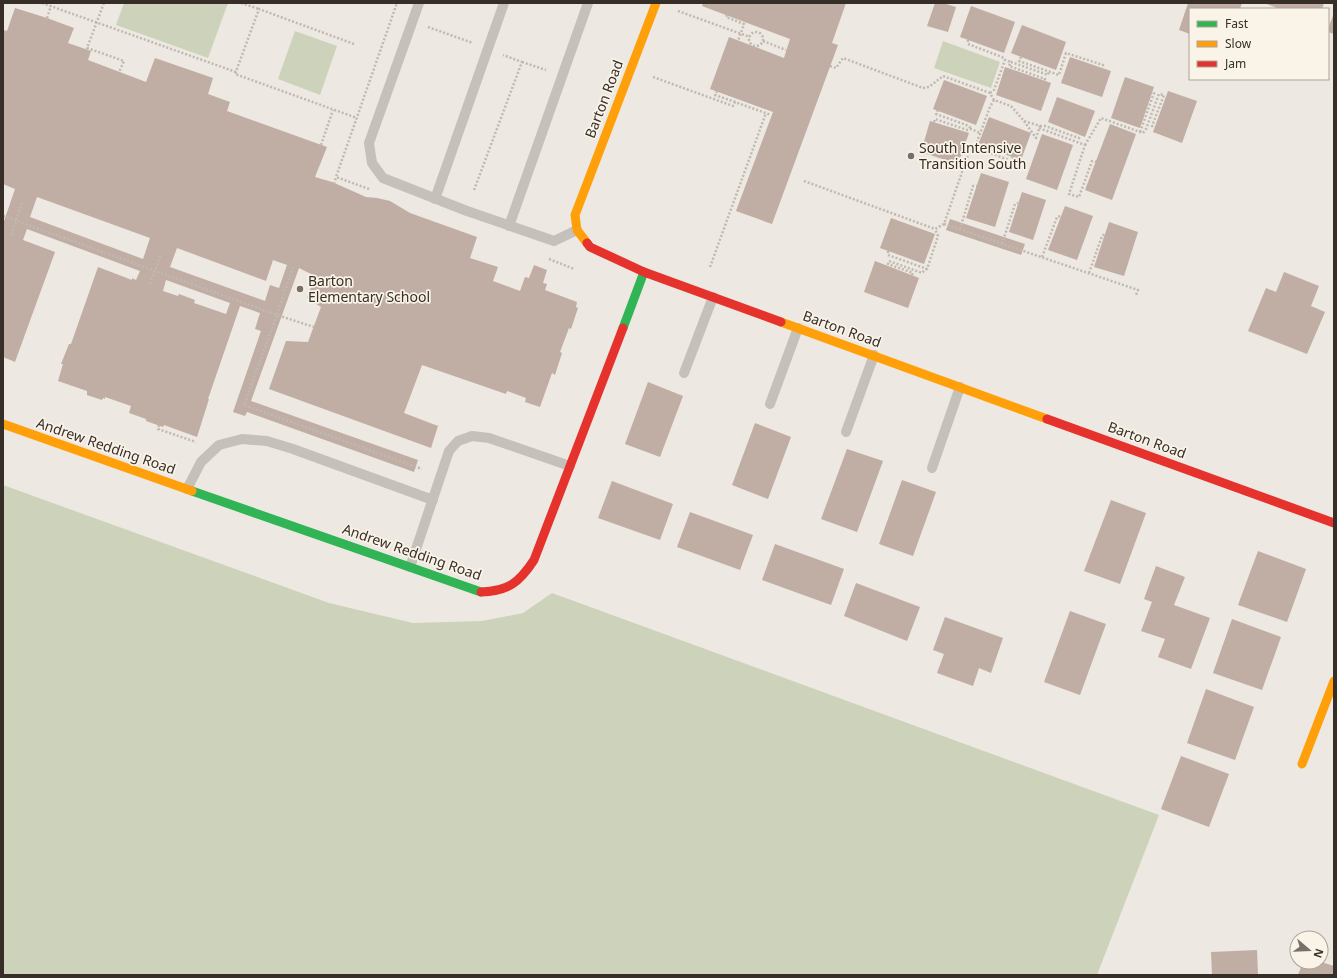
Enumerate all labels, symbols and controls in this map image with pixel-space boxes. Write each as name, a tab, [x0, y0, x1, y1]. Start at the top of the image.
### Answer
legend	[1189, 8, 1329, 80]
text: Fast	[1225, 15, 1249, 32]
text: Slow	[1225, 35, 1252, 52]
text: Jam	[1224, 55, 1246, 72]
street label: Barton Road	[580, 57, 627, 141]
place label: South Intensive Transition South	[919, 138, 1026, 173]
marker: South Intensive Transition South	[906, 151, 916, 161]
place label: Barton Elementary School	[308, 271, 430, 306]
marker: Barton Elementary School	[295, 284, 305, 294]
street label: Barton Road	[800, 306, 884, 352]
street label: Andrew Redding Road	[34, 413, 178, 478]
street label: Barton Road	[1105, 417, 1189, 463]
street label: Andrew Redding Road	[340, 519, 484, 584]
north arrow	[1289, 930, 1329, 970]
text: N	[1310, 947, 1327, 960]

